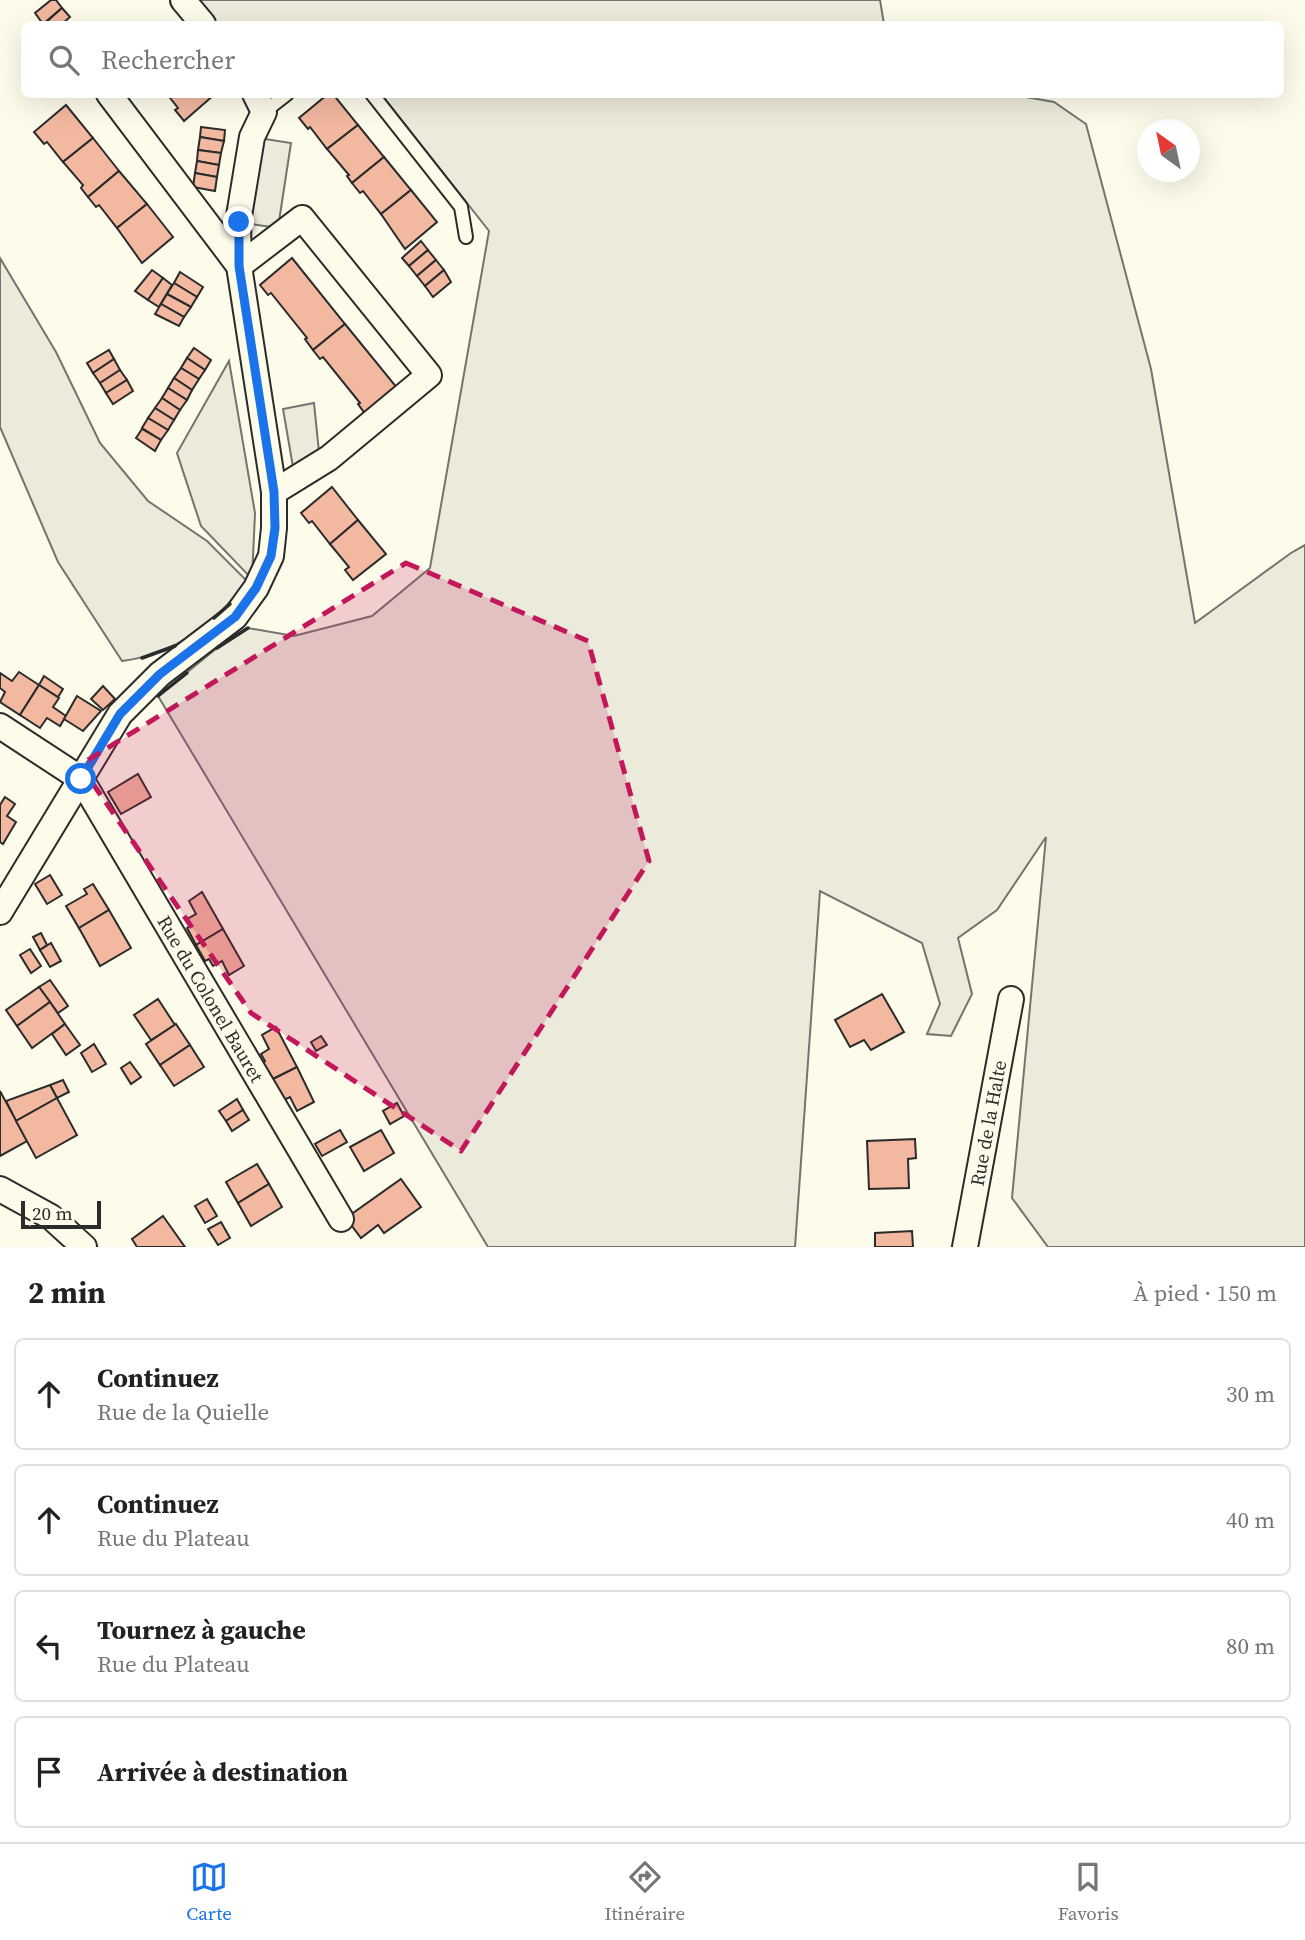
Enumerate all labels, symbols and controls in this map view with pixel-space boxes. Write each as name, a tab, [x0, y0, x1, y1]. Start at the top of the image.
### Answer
search box	[21, 21, 1284, 98]
icon: search	[45, 41, 83, 79]
text: Rechercher	[101, 42, 235, 78]
north arrow	[1137, 119, 1200, 182]
route end	[223, 206, 254, 237]
route start	[65, 763, 96, 794]
street label: Rue du Colonel Bauret	[151, 911, 271, 1087]
street label: Rue de la Halte	[964, 1058, 1012, 1188]
scale bar	[21, 1198, 102, 1230]
text: 20 m	[32, 1200, 73, 1226]
text: 2 min	[28, 1272, 106, 1313]
text: À pied · 150 m	[1133, 1277, 1277, 1309]
text: Continuez	[97, 1360, 218, 1396]
icon: ahead	[30, 1375, 68, 1413]
text: 30 m	[1226, 1378, 1275, 1410]
text: Rue de la Quielle	[97, 1396, 269, 1428]
text: Continuez	[97, 1486, 218, 1522]
icon: ahead	[30, 1501, 68, 1539]
text: 40 m	[1226, 1504, 1275, 1536]
text: Rue du Plateau	[97, 1522, 250, 1554]
text: Tournez à gauche	[97, 1612, 306, 1648]
icon: left	[30, 1627, 68, 1665]
text: 80 m	[1226, 1630, 1275, 1662]
text: Rue du Plateau	[97, 1648, 250, 1680]
icon: arrive	[30, 1753, 68, 1791]
text: Arrivée à destination	[97, 1754, 348, 1790]
tab: Carte	[186, 1858, 232, 1926]
tab: Itinéraire	[605, 1858, 685, 1926]
tab: Favoris	[1058, 1858, 1119, 1926]

